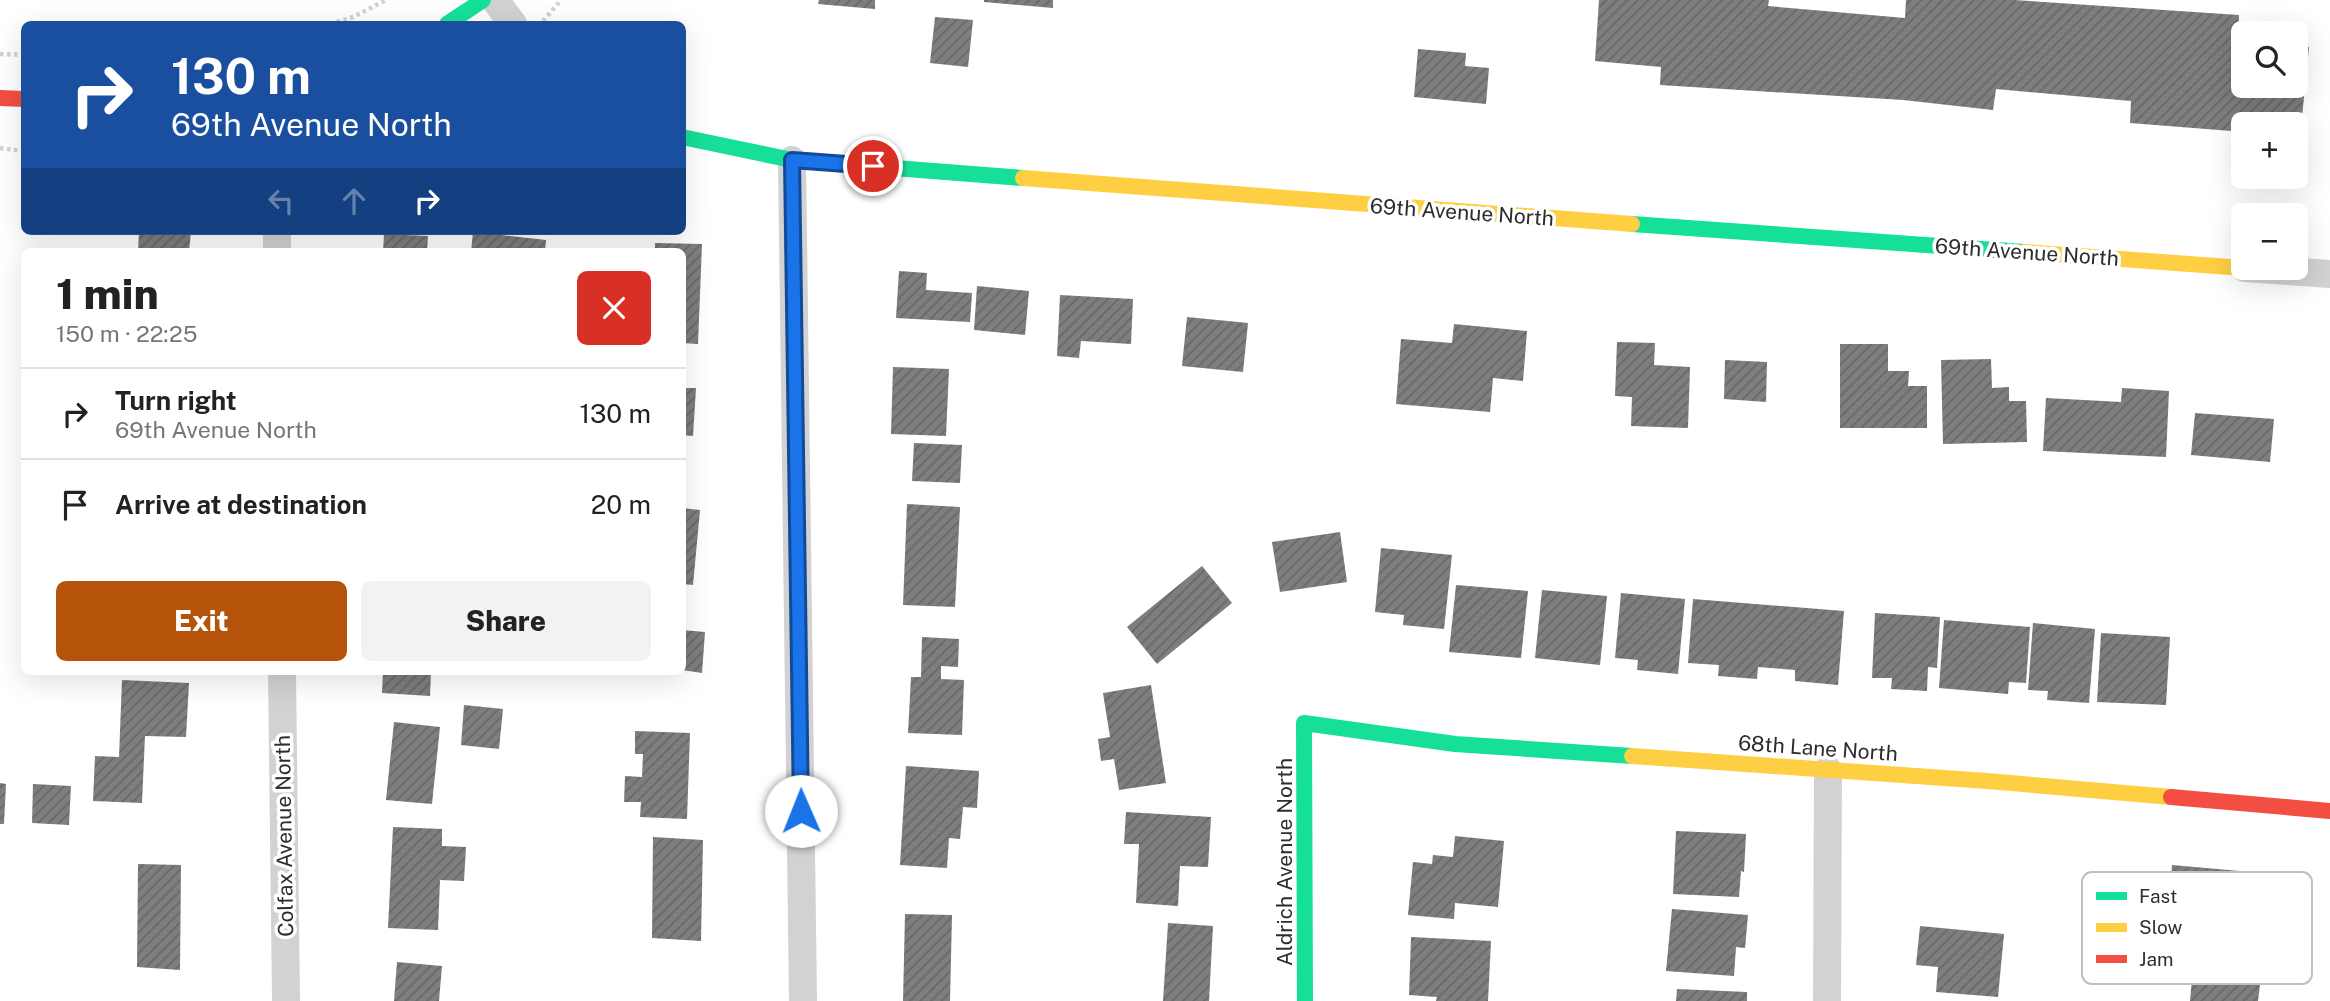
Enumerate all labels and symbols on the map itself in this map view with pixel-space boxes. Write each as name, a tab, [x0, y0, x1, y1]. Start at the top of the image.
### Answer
pin	[843, 136, 903, 196]
street label: 69th Avenue North	[1369, 193, 1555, 231]
street label: 69th Avenue North	[1934, 233, 2120, 271]
street label: 68th Lane North	[1737, 730, 1899, 766]
street label: Colfax Avenue North	[270, 735, 298, 937]
street label: Aldrich Avenue North	[1272, 758, 1297, 966]
position arrow	[764, 774, 838, 848]
legend	[2082, 872, 2312, 984]
text: Fast	[2139, 885, 2177, 907]
text: Slow	[2139, 916, 2183, 938]
text: Jam	[2139, 948, 2173, 970]

